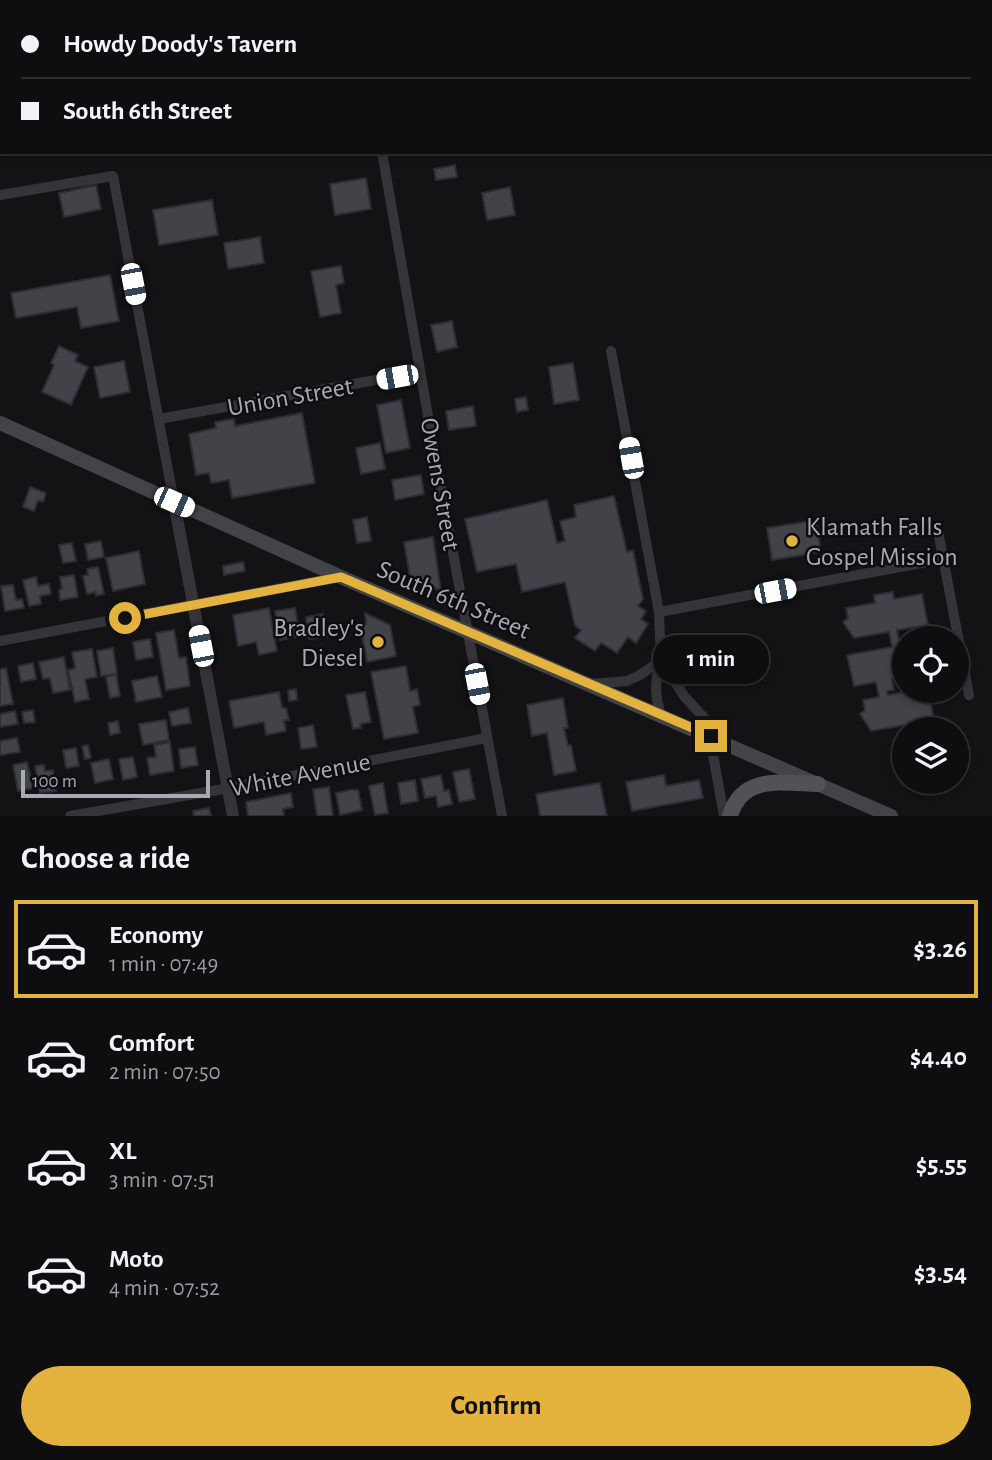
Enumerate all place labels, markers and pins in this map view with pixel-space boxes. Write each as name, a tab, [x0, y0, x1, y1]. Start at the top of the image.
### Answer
place label: Klamath Falls Gospel Mission	[806, 514, 958, 570]
marker: Klamath Falls Gospel Mission	[784, 533, 800, 549]
place label: Bradley's Diesel	[273, 615, 364, 671]
marker: Bradley's Diesel	[370, 634, 386, 650]

